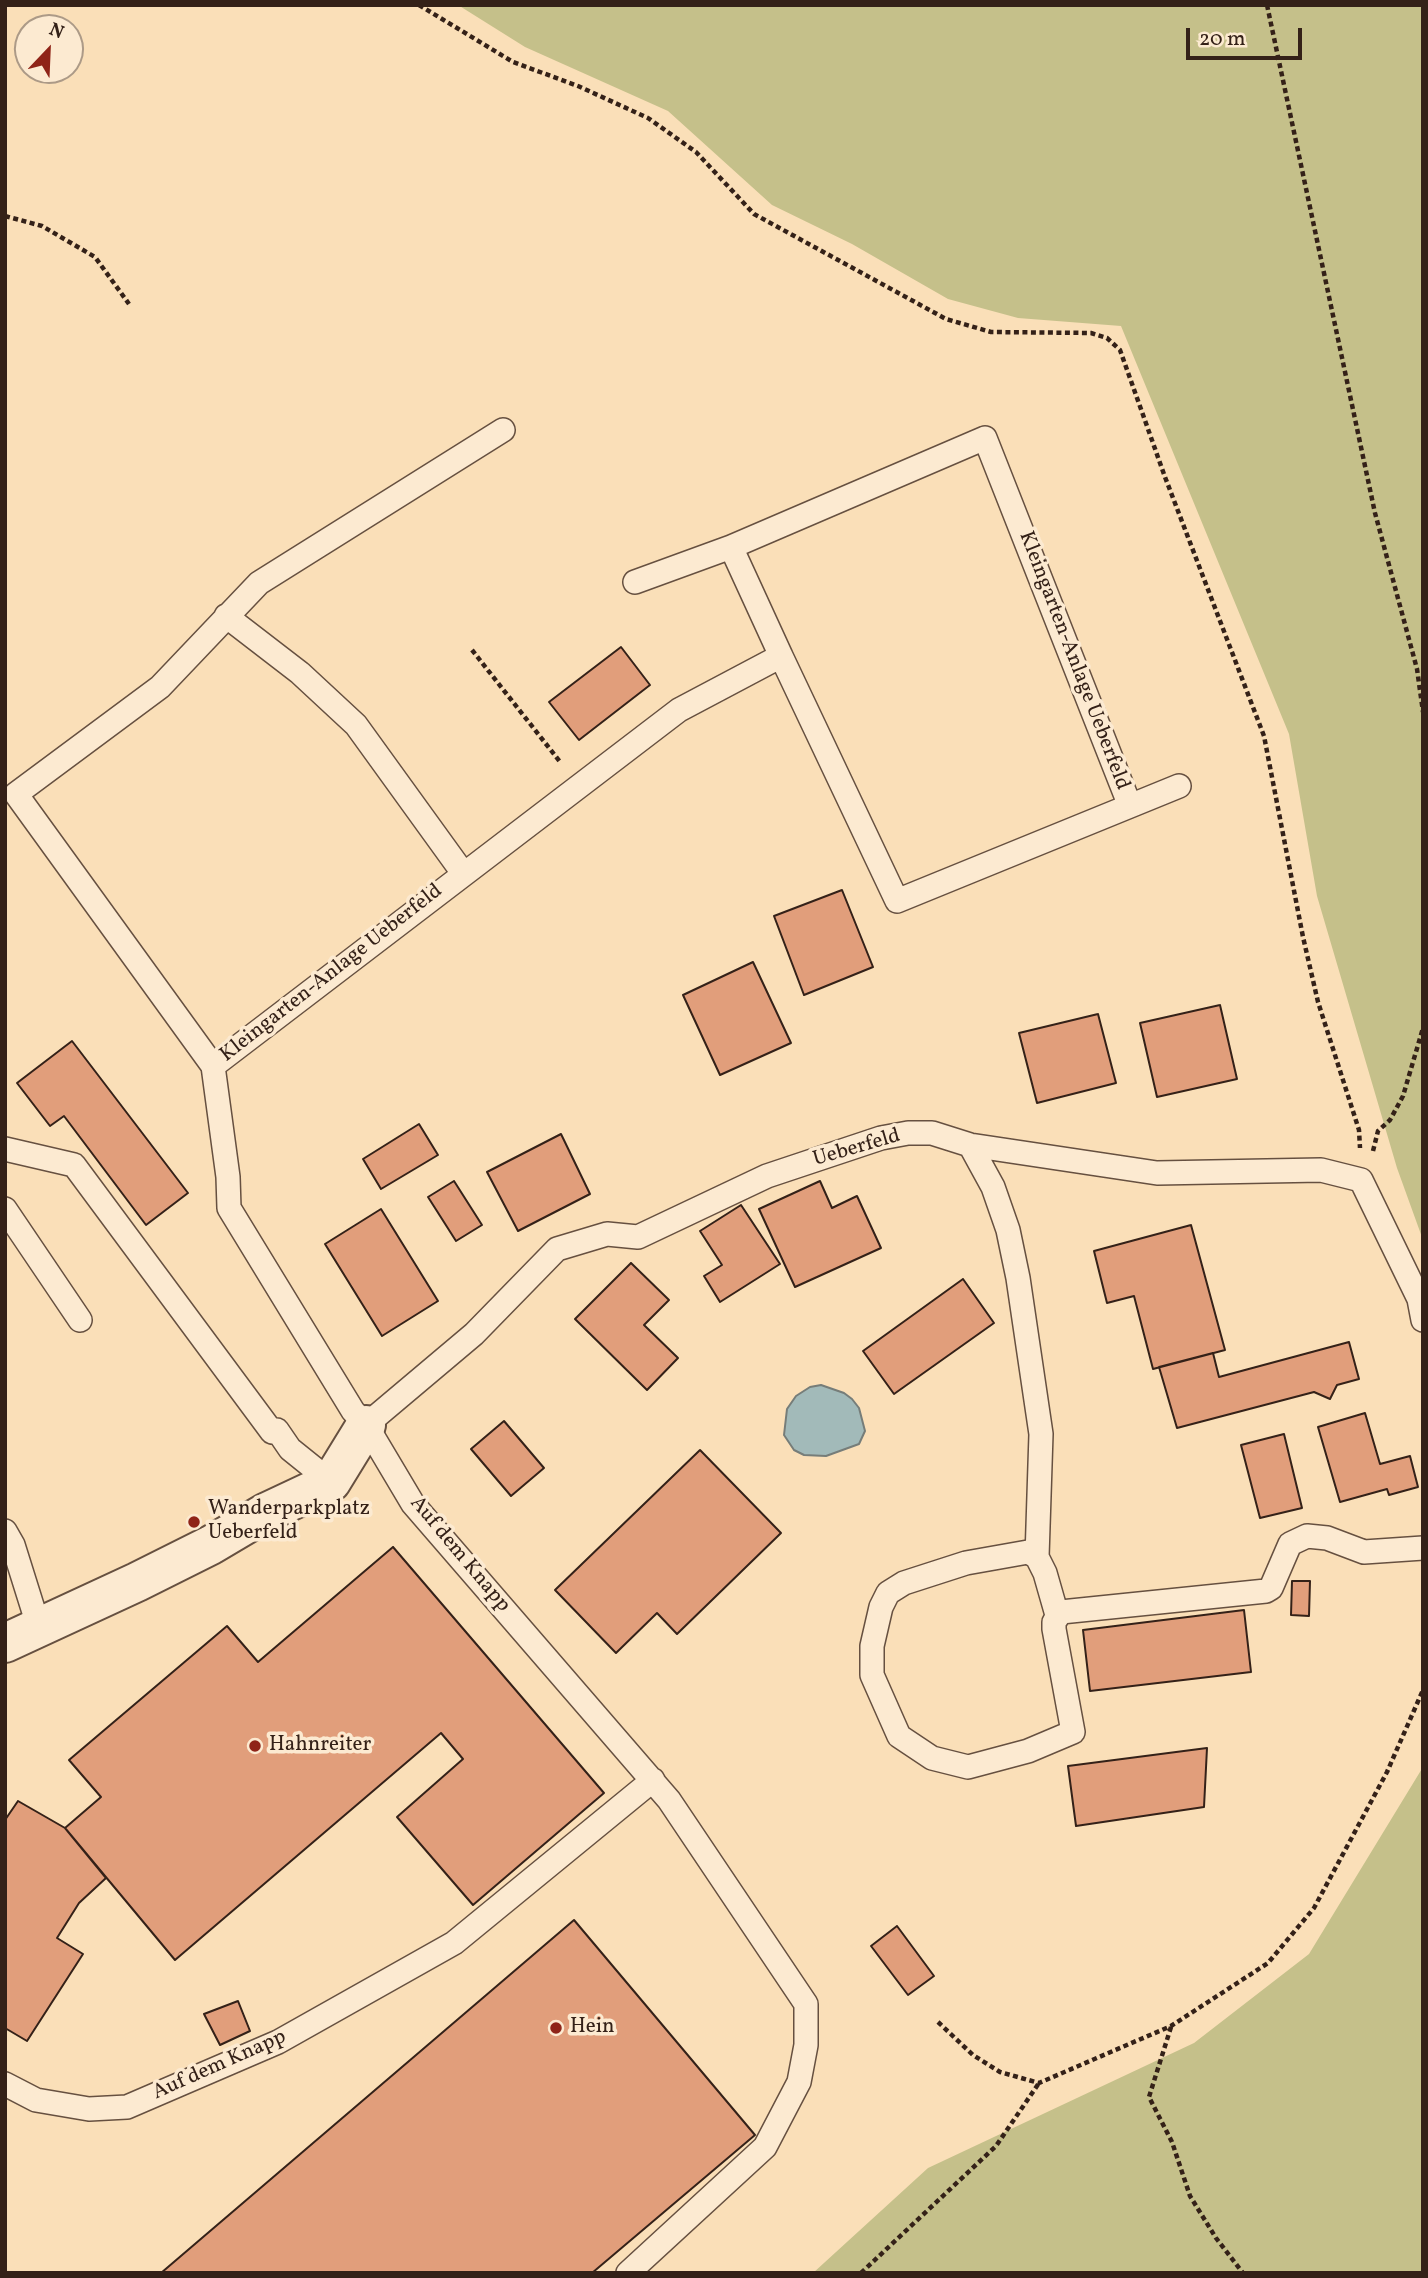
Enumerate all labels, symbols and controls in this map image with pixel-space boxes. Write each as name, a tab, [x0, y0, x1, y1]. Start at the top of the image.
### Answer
north arrow	[14, 14, 84, 84]
scale bar	[1190, 14, 1306, 58]
text: N	[45, 17, 68, 46]
text: 20 m	[1199, 25, 1245, 54]
street label: Kleingarten-Anlage Ueberfeld	[1012, 528, 1134, 794]
street label: Kleingarten-Anlage Ueberfeld	[216, 879, 448, 1069]
street label: Ueberfeld	[810, 1125, 904, 1173]
street label: Auf dem Knapp	[403, 1492, 515, 1618]
place label: Wanderparkplatz Ueberfeld	[208, 1497, 370, 1547]
marker: Wanderparkplatz Ueberfeld	[186, 1514, 202, 1530]
place label: Hahnreiter	[269, 1733, 371, 1759]
marker: Hahnreiter	[247, 1738, 263, 1754]
place label: Hein	[570, 2015, 615, 2041]
marker: Hein	[548, 2020, 564, 2036]
street label: Auf dem Knapp	[149, 2025, 291, 2107]

